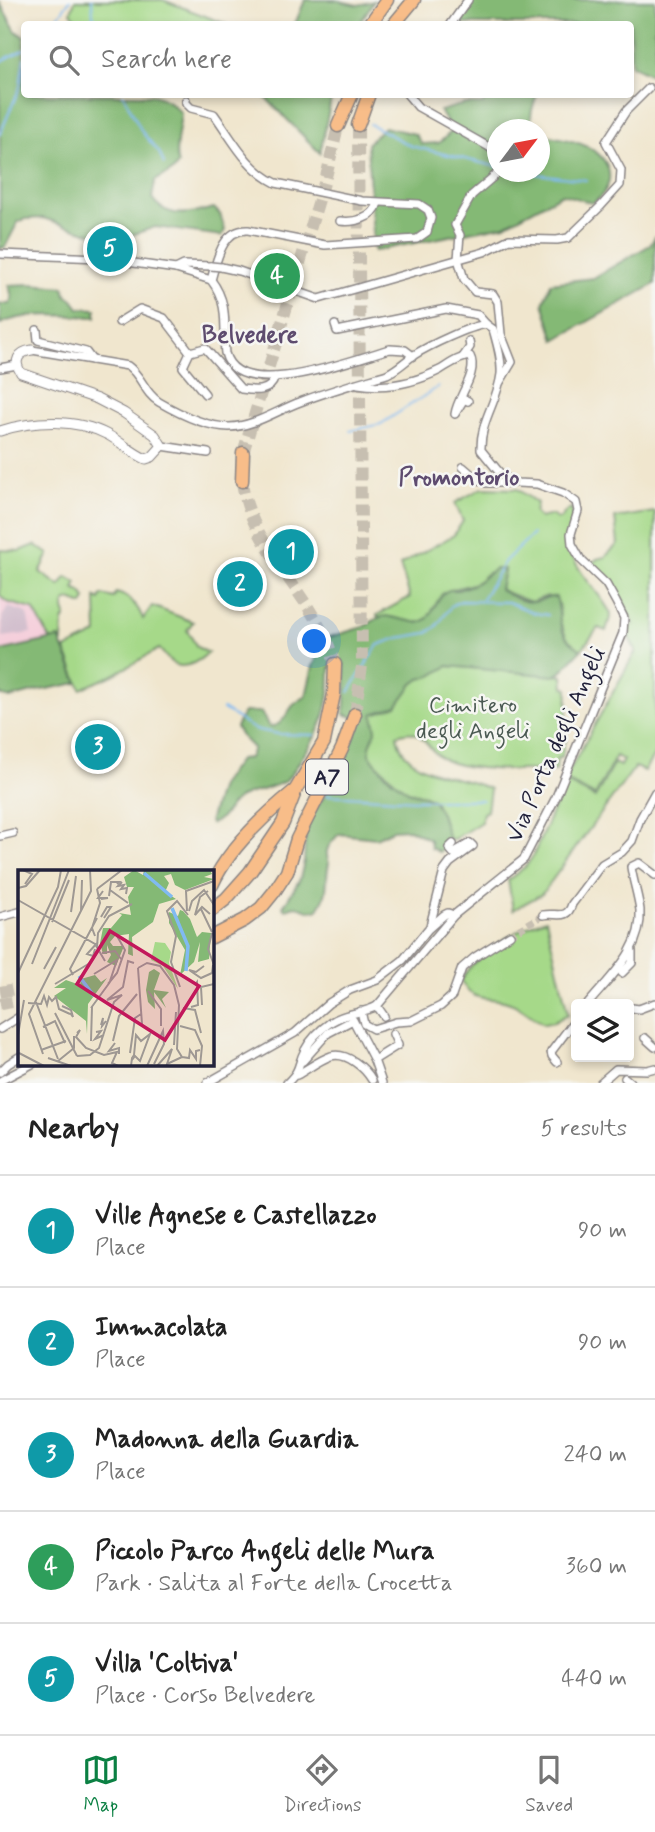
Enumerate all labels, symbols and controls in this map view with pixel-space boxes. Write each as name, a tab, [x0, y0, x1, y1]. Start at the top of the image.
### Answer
search box	[21, 21, 634, 98]
icon: search	[45, 41, 83, 79]
text: Search here	[101, 43, 232, 77]
north arrow	[487, 119, 550, 182]
pin: 5	[87, 223, 133, 275]
pin: 4	[254, 250, 300, 302]
district label: Belvedere	[202, 320, 298, 351]
district label: Promontorio	[398, 463, 520, 494]
pin: 1	[268, 526, 314, 578]
pin: 2	[217, 558, 263, 610]
your location	[297, 624, 331, 658]
street label: Via Porta degli Angeli	[500, 642, 615, 848]
park label: Cimitero degli Angeli	[416, 691, 530, 749]
pin: 3	[75, 721, 121, 773]
road number: A7	[306, 760, 348, 794]
inset map	[18, 870, 214, 1066]
map controls	[571, 999, 634, 1062]
button: layers	[571, 999, 634, 1062]
text: Nearby	[28, 1109, 119, 1148]
text: 5 results	[541, 1114, 627, 1144]
text: Ville Agnese e Castellazzo	[95, 1199, 377, 1233]
text: 1	[46, 1216, 56, 1246]
text: 90 m	[578, 1216, 627, 1246]
text: Place	[95, 1233, 146, 1263]
text: Immacolata	[95, 1311, 227, 1345]
text: 2	[45, 1328, 57, 1358]
text: 90 m	[578, 1328, 627, 1358]
text: Place	[95, 1345, 146, 1375]
text: Madonna della Guardia	[95, 1423, 358, 1457]
text: 3	[46, 1440, 56, 1470]
text: 240 m	[563, 1440, 627, 1470]
text: Place	[95, 1457, 146, 1487]
text: Piccolo Parco Angeli delle Mura	[95, 1535, 435, 1569]
text: 4	[44, 1552, 58, 1582]
text: 360 m	[566, 1552, 627, 1582]
text: Park · Salita al Forte della Crocetta	[95, 1569, 453, 1599]
text: Villa 'Coltiva'	[95, 1647, 238, 1681]
text: 5	[44, 1664, 58, 1694]
text: 440 m	[561, 1664, 627, 1694]
text: Place · Corso Belvedere	[95, 1681, 315, 1711]
tab: Map	[82, 1751, 120, 1818]
tab: Directions	[283, 1751, 362, 1818]
tab: Saved	[525, 1751, 573, 1818]

